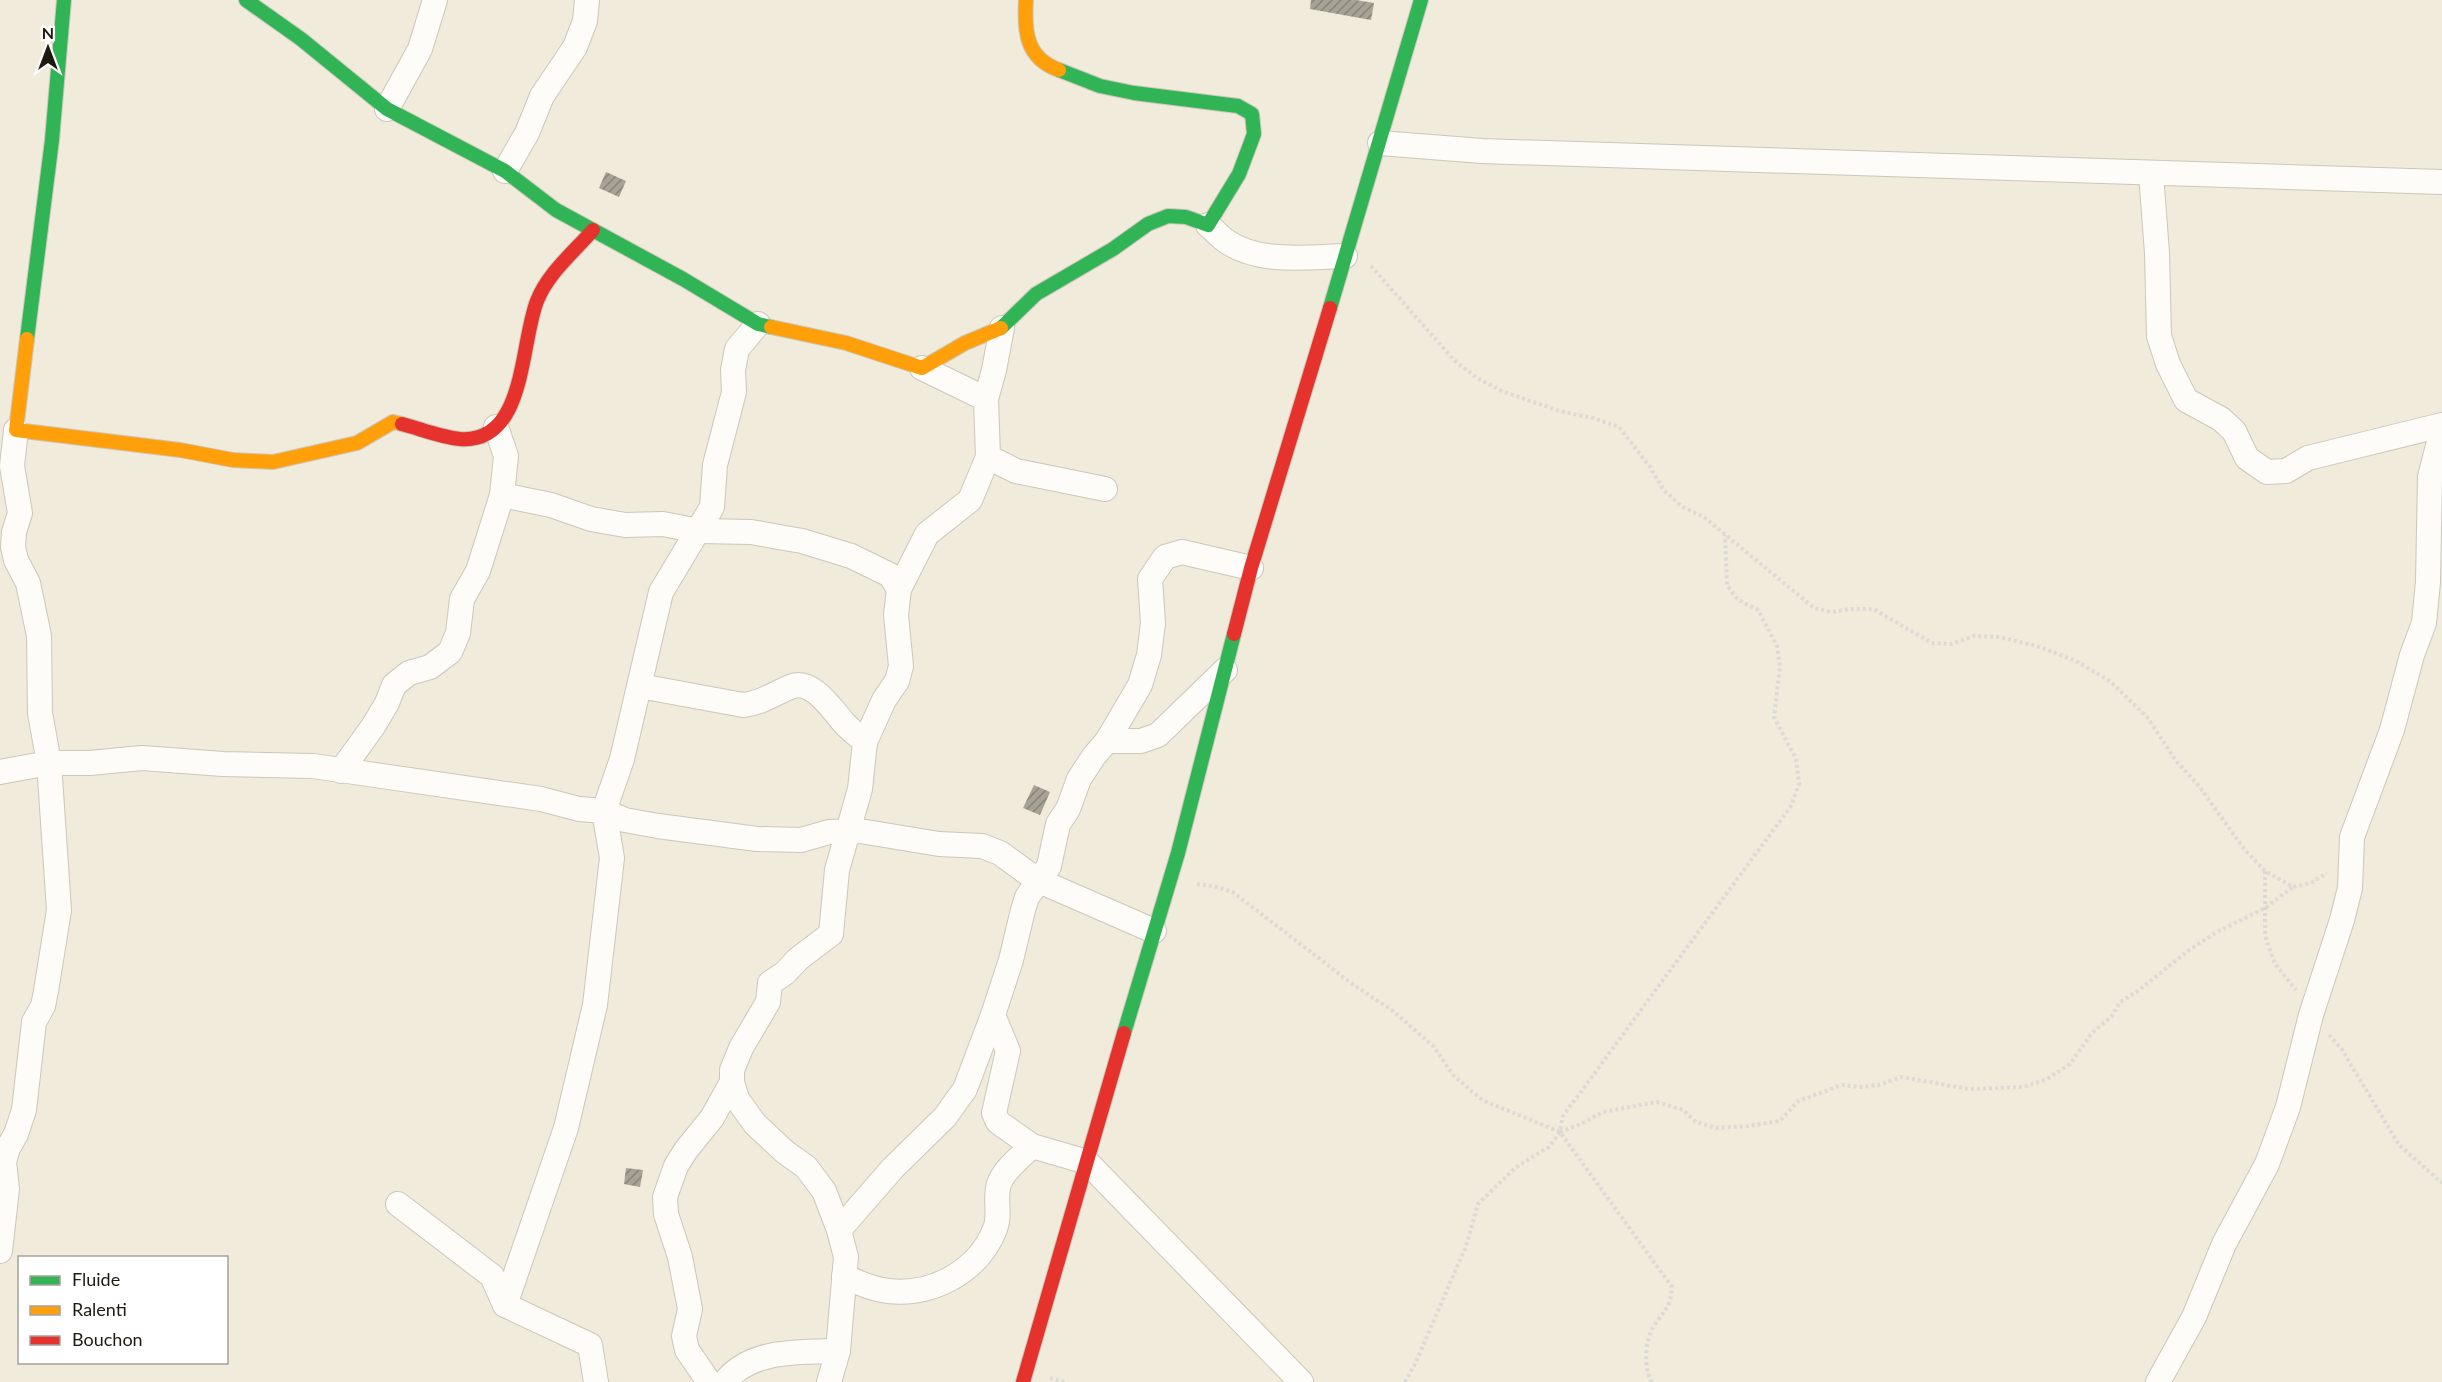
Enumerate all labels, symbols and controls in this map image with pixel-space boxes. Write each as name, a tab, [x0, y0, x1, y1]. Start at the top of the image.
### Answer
north arrow	[18, 18, 78, 78]
text: N	[42, 23, 54, 42]
legend	[18, 1256, 228, 1364]
text: Fluide	[72, 1268, 120, 1290]
text: Ralenti	[72, 1298, 127, 1320]
text: Bouchon	[72, 1328, 143, 1350]

